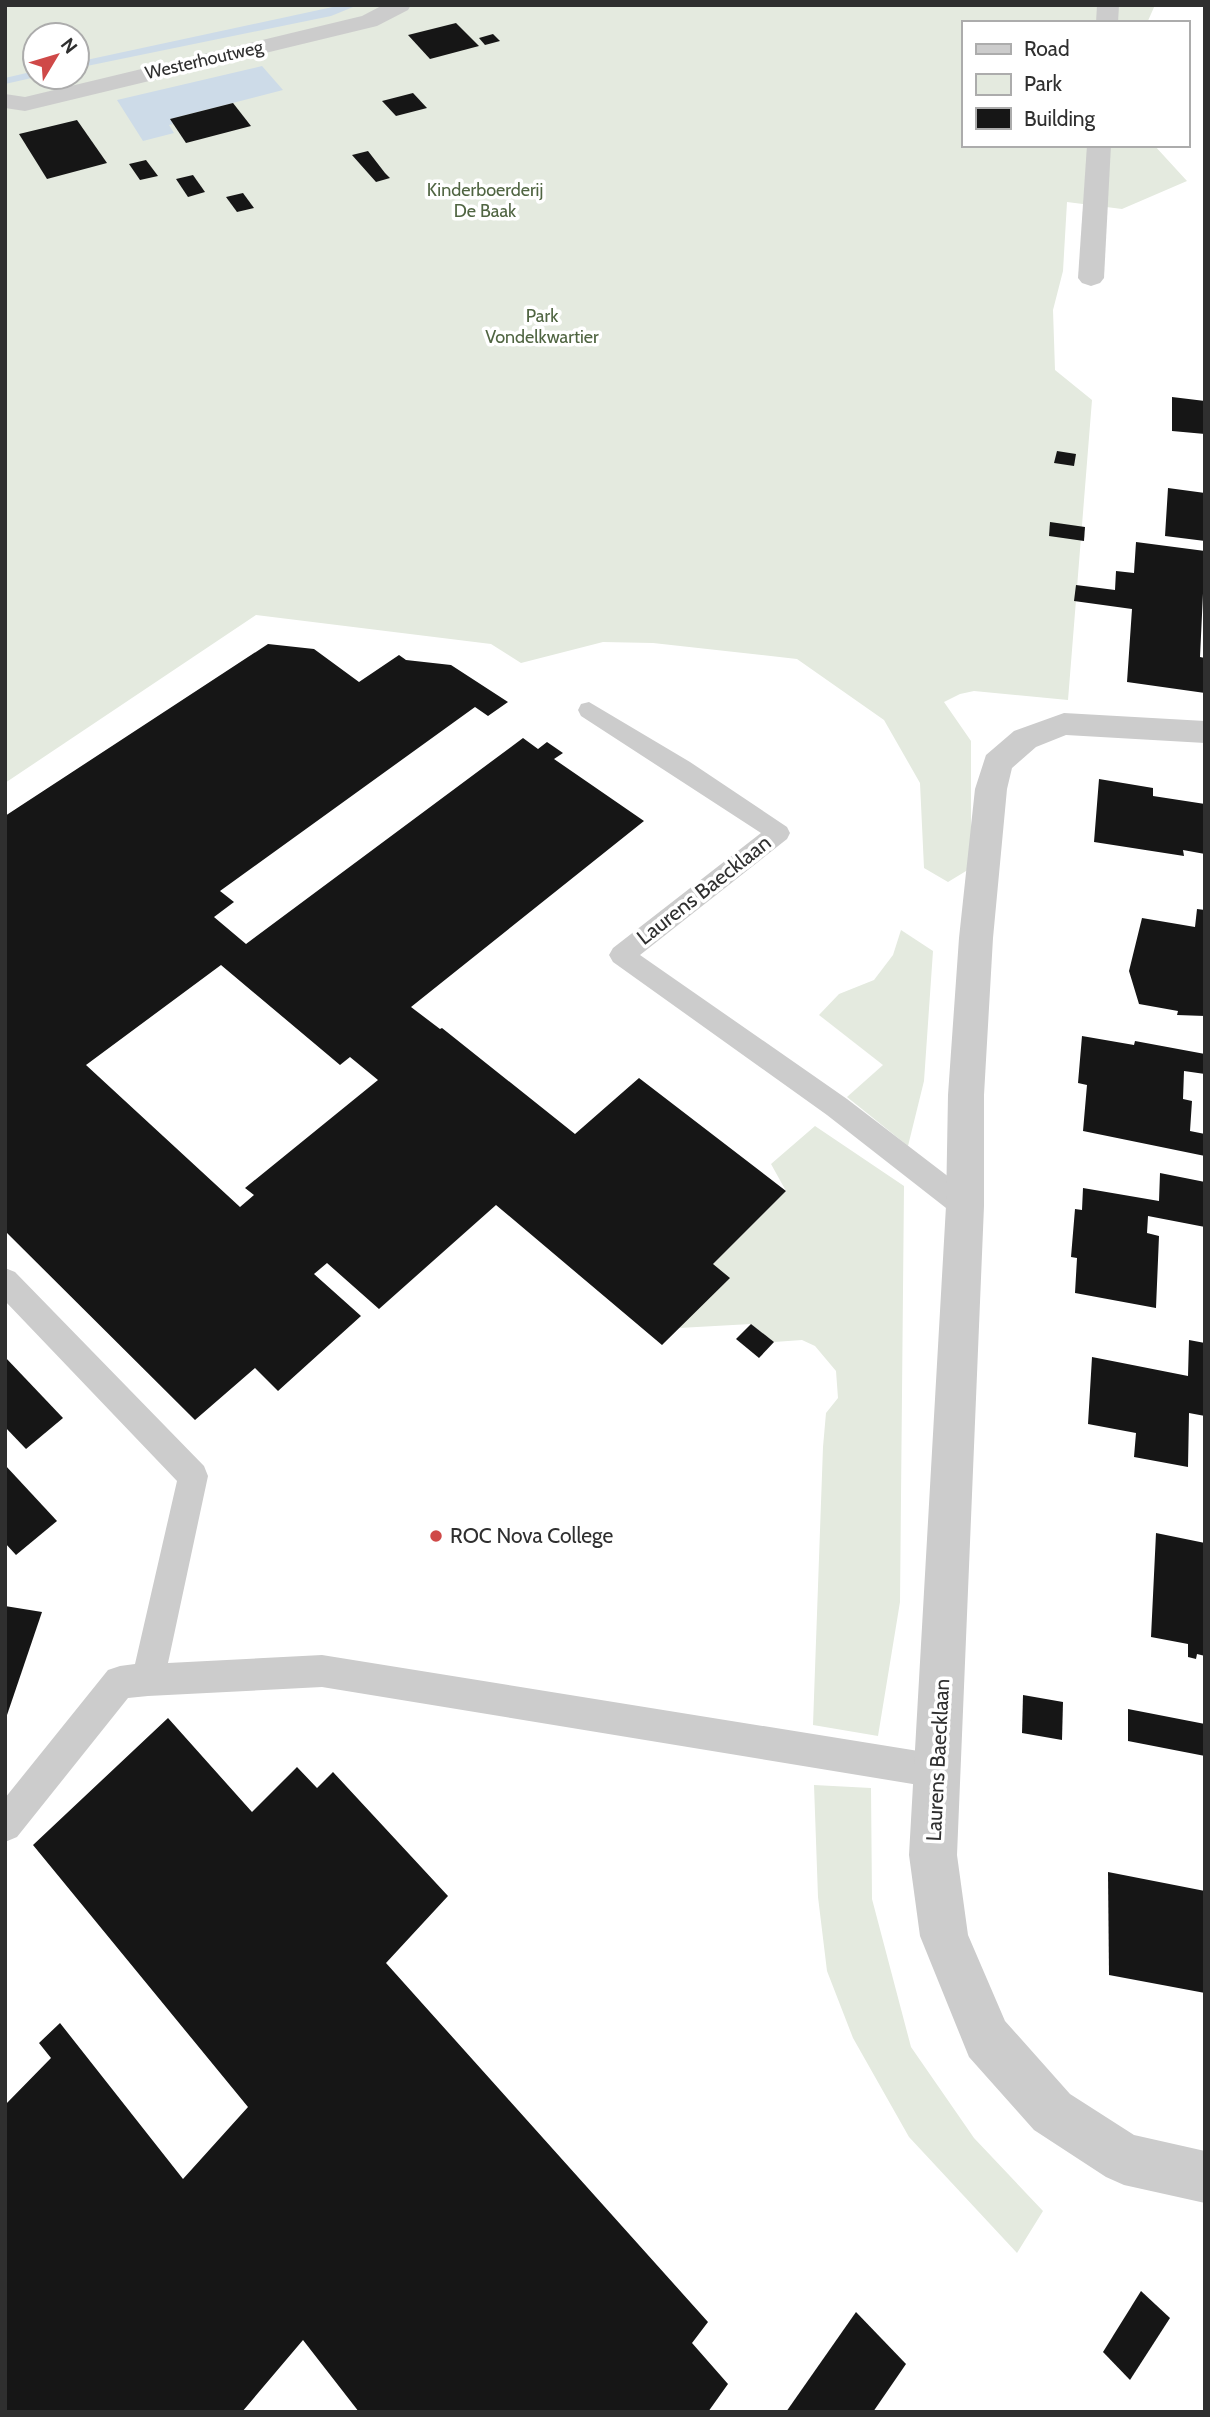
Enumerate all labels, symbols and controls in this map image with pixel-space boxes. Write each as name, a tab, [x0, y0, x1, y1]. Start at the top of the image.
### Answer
north arrow	[21, 21, 91, 91]
legend	[962, 21, 1189, 147]
text: N	[56, 33, 82, 58]
street label: Westerhoutweg	[143, 36, 266, 84]
text: Road	[1024, 36, 1070, 61]
text: Park	[1024, 71, 1062, 96]
text: Building	[1024, 106, 1096, 131]
park label: Kinderboerderij De Baak	[427, 179, 543, 222]
park label: Park Vondelkwartier	[485, 305, 599, 348]
street label: Laurens Baecklaan	[632, 830, 776, 950]
place label: ROC Nova College	[450, 1523, 614, 1548]
marker: ROC Nova College	[428, 1528, 444, 1544]
street label: Laurens Baecklaan	[921, 1678, 954, 1842]

